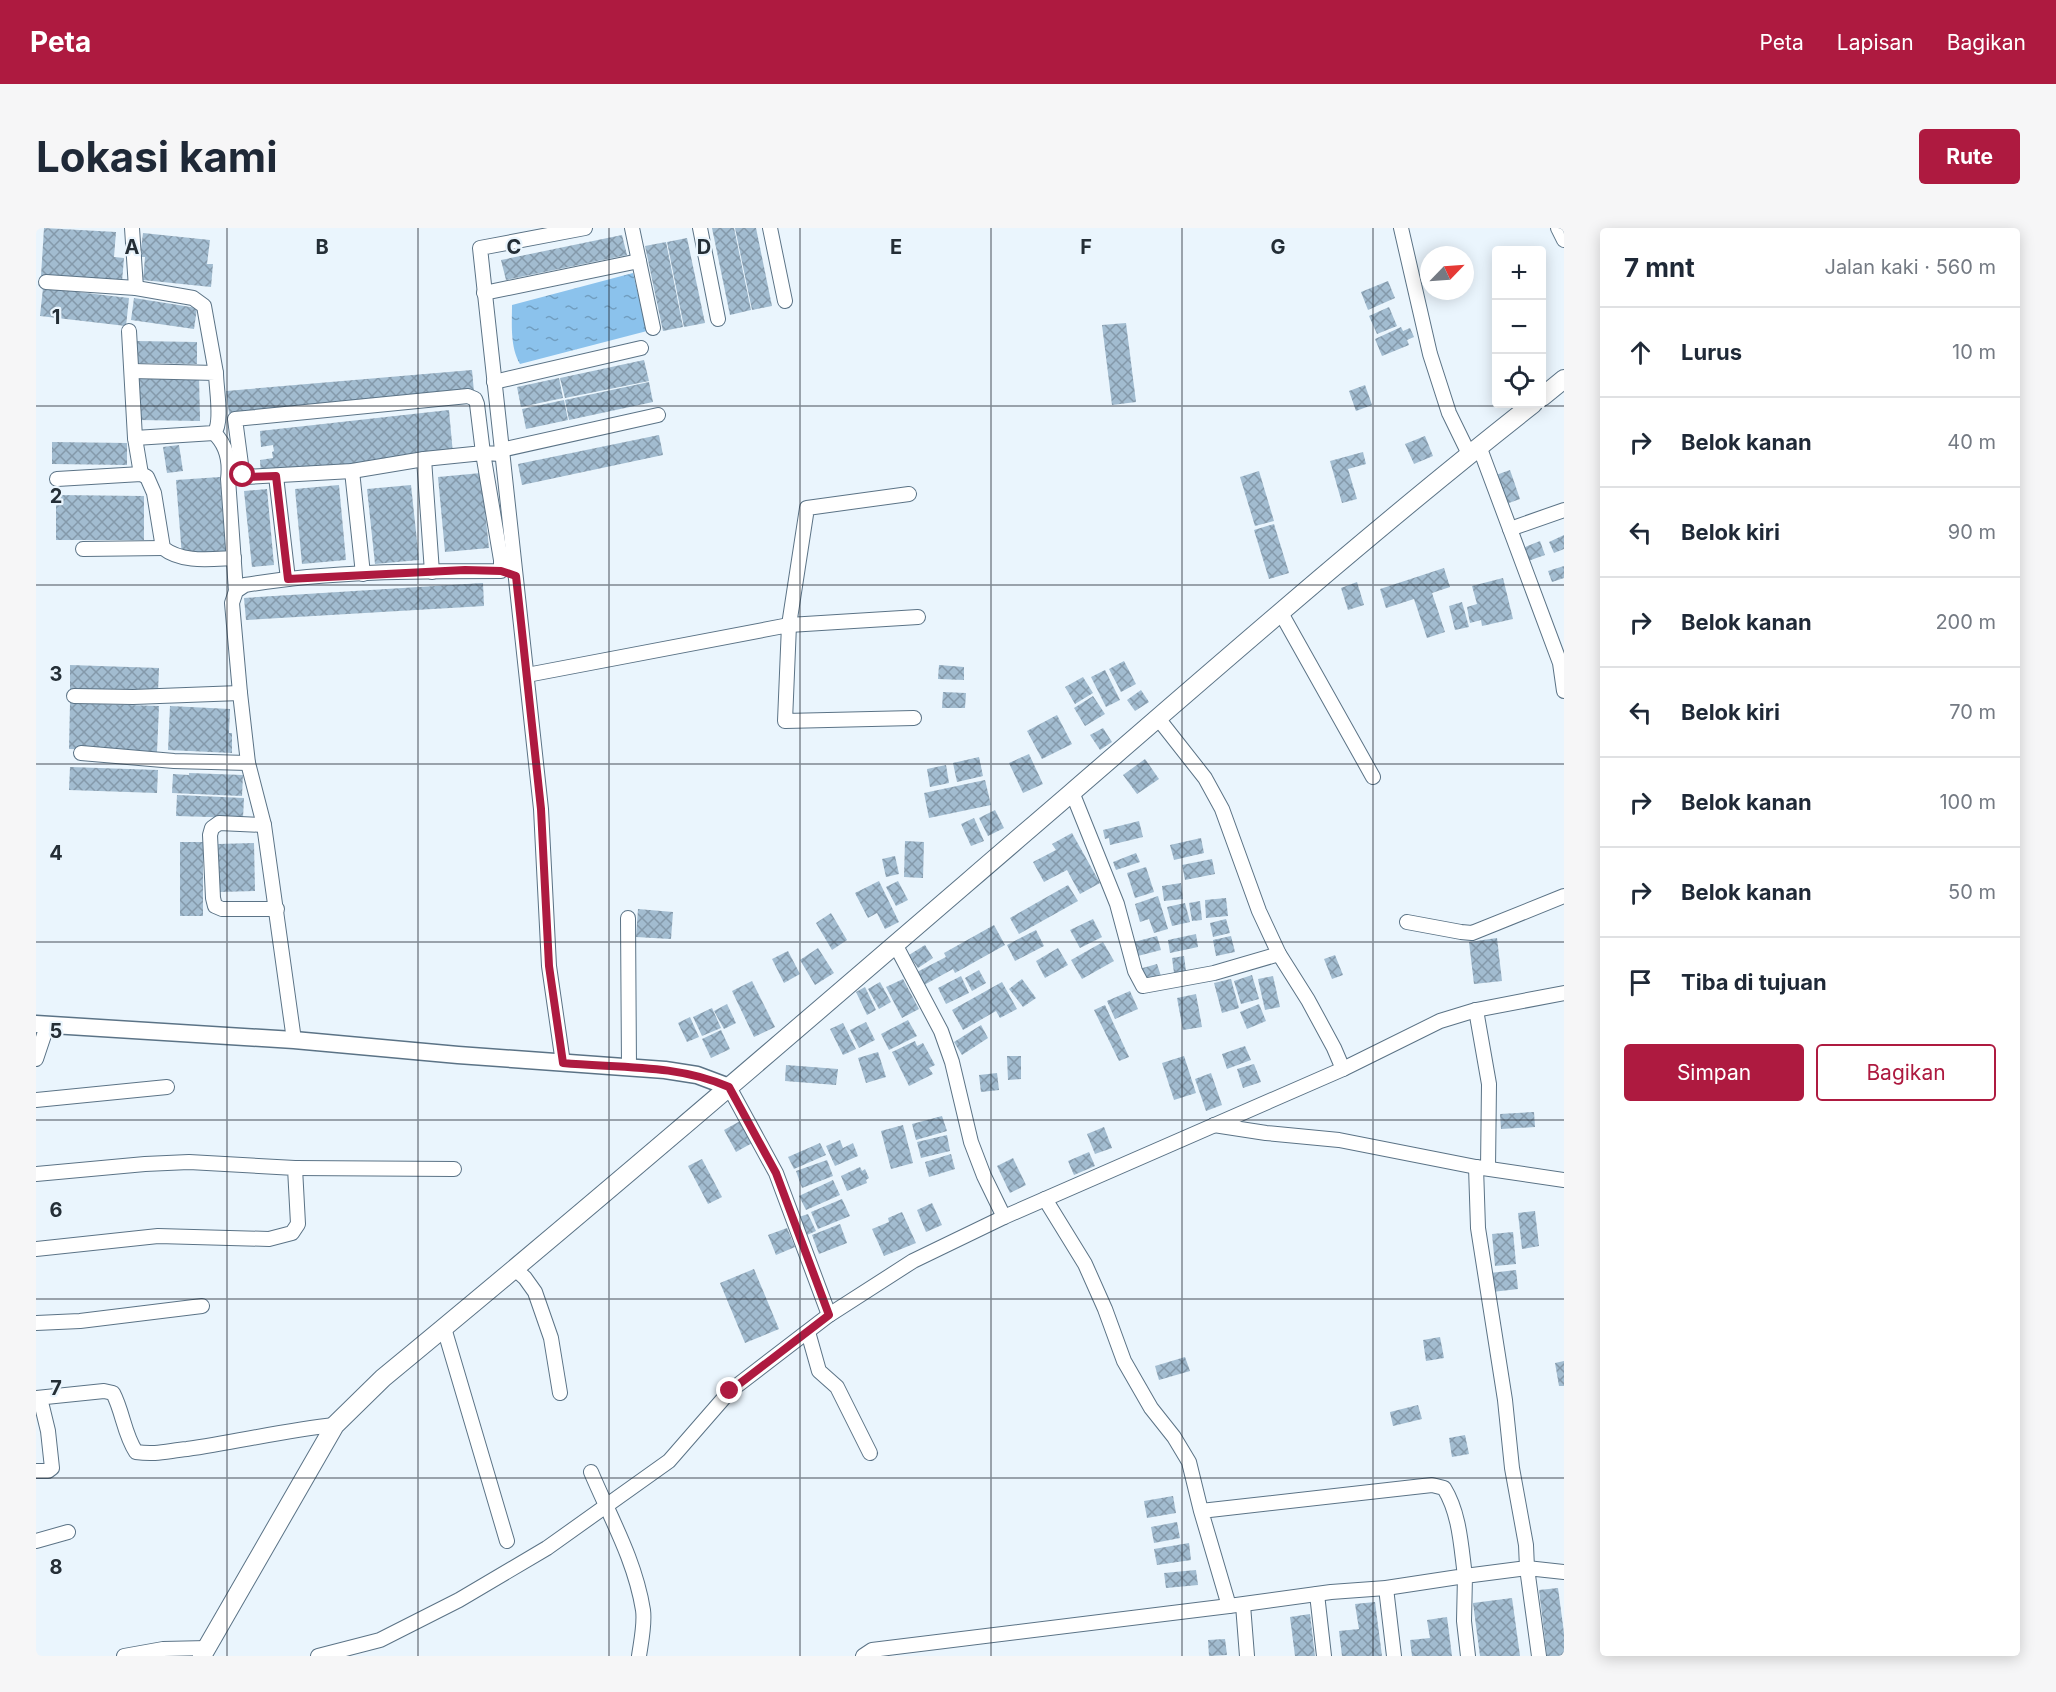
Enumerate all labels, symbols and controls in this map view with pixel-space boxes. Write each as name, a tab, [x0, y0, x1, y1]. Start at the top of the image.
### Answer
text: Peta	[30, 25, 91, 59]
text: Peta	[1760, 30, 1804, 55]
text: Lapisan	[1837, 30, 1914, 55]
text: Bagikan	[1947, 30, 2026, 55]
button: Rute	[1919, 129, 2020, 184]
text: Lokasi kami	[36, 131, 278, 182]
text: A	[125, 235, 140, 259]
text: B	[315, 235, 329, 259]
text: C	[507, 235, 521, 259]
text: D	[697, 235, 711, 259]
text: E	[890, 235, 902, 259]
text: F	[1080, 235, 1092, 259]
text: G	[1270, 235, 1286, 259]
north arrow	[1420, 246, 1474, 300]
map controls	[1492, 246, 1546, 408]
button: +	[1492, 246, 1546, 300]
text: 7 mnt	[1624, 252, 1695, 283]
text: Jalan kaki · 560 m	[1824, 255, 1996, 279]
button: −	[1492, 300, 1546, 354]
text: 1	[52, 305, 60, 329]
icon: ahead	[1624, 336, 1657, 369]
text: Lurus	[1681, 339, 1742, 365]
text: 10 m	[1952, 340, 1996, 364]
button: locate	[1492, 354, 1546, 408]
icon: right	[1624, 426, 1657, 459]
text: Belok kanan	[1681, 429, 1812, 455]
text: 40 m	[1947, 430, 1996, 454]
route start	[229, 461, 255, 487]
text: 2	[50, 484, 62, 508]
icon: left	[1624, 516, 1657, 549]
text: Belok kiri	[1681, 519, 1780, 545]
text: 90 m	[1948, 520, 1996, 544]
icon: right	[1624, 606, 1657, 639]
text: Belok kanan	[1681, 609, 1812, 635]
text: 200 m	[1935, 610, 1996, 634]
text: 3	[50, 662, 62, 686]
icon: left	[1624, 696, 1657, 729]
text: Belok kiri	[1681, 699, 1780, 725]
text: 70 m	[1949, 700, 1996, 724]
icon: right	[1624, 786, 1657, 819]
text: Belok kanan	[1681, 789, 1812, 815]
text: 100 m	[1939, 790, 1996, 814]
text: 4	[49, 841, 63, 865]
icon: right	[1624, 876, 1657, 909]
text: Belok kanan	[1681, 879, 1812, 905]
text: 50 m	[1948, 880, 1996, 904]
icon: arrive	[1624, 966, 1657, 999]
text: Tiba di tujuan	[1681, 969, 1827, 995]
text: 5	[50, 1019, 62, 1043]
button: Simpan	[1624, 1044, 1804, 1101]
button: Bagikan	[1816, 1044, 1996, 1101]
text: 6	[50, 1198, 63, 1222]
text: 7	[50, 1376, 62, 1400]
route end	[716, 1377, 742, 1403]
text: 8	[49, 1555, 63, 1579]

